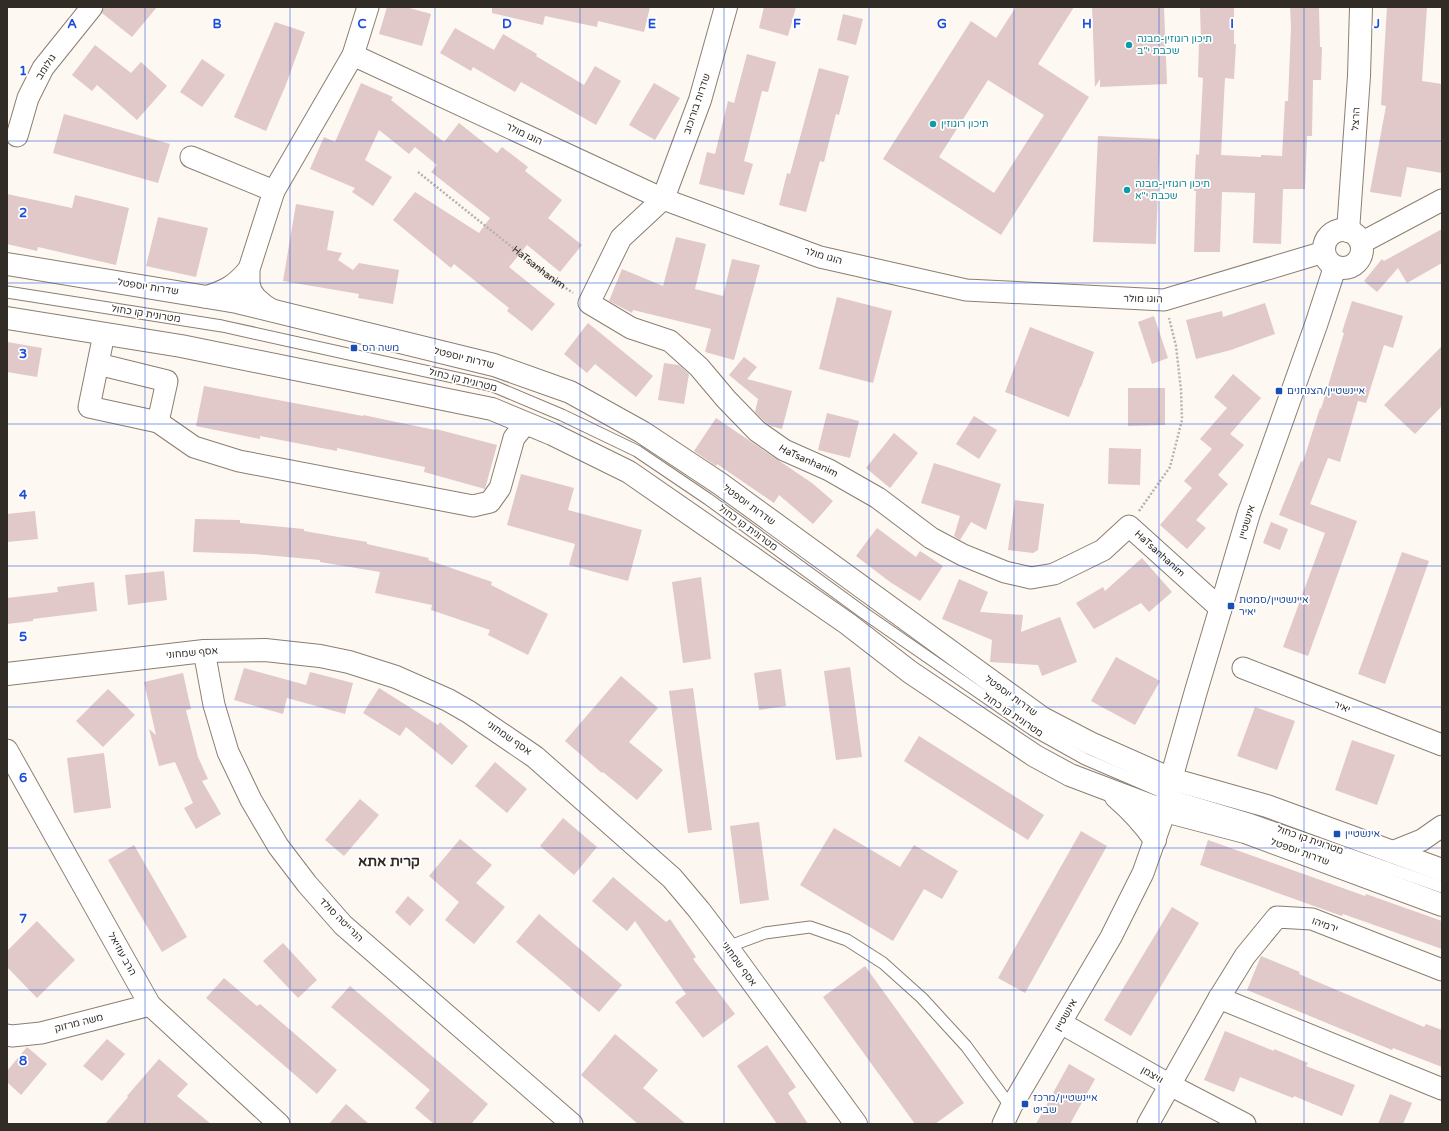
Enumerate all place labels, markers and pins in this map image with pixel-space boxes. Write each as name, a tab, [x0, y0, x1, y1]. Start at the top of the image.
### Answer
place label: תיכון רוגוזין-מבנה שכבת י"ב	[1137, 33, 1212, 57]
marker: תיכון רוגוזין-מבנה שכבת י"ב	[1124, 40, 1134, 50]
place label: תיכון רוגוזין	[941, 118, 988, 130]
marker: תיכון רוגוזין	[928, 119, 938, 129]
place label: תיכון רוגוזין-מבנה שכבת י"א	[1135, 178, 1210, 202]
marker: תיכון רוגוזין-מבנה שכבת י"א	[1122, 185, 1132, 195]
place label: משה הס	[362, 342, 399, 354]
marker: משה הס	[349, 343, 359, 353]
place label: איינשטיין/הצנחנים	[1287, 385, 1366, 397]
marker: איינשטיין/הצנחנים	[1274, 386, 1284, 396]
place label: איינשטיין/סמטת יאיר	[1239, 594, 1309, 618]
marker: איינשטיין/סמטת יאיר	[1226, 601, 1236, 611]
place label: אינשטיין	[1345, 828, 1381, 840]
marker: אינשטיין	[1332, 829, 1342, 839]
place label: איינשטיין/מרכז שביט	[1033, 1092, 1098, 1116]
marker: איינשטיין/מרכז שביט	[1020, 1099, 1030, 1109]

